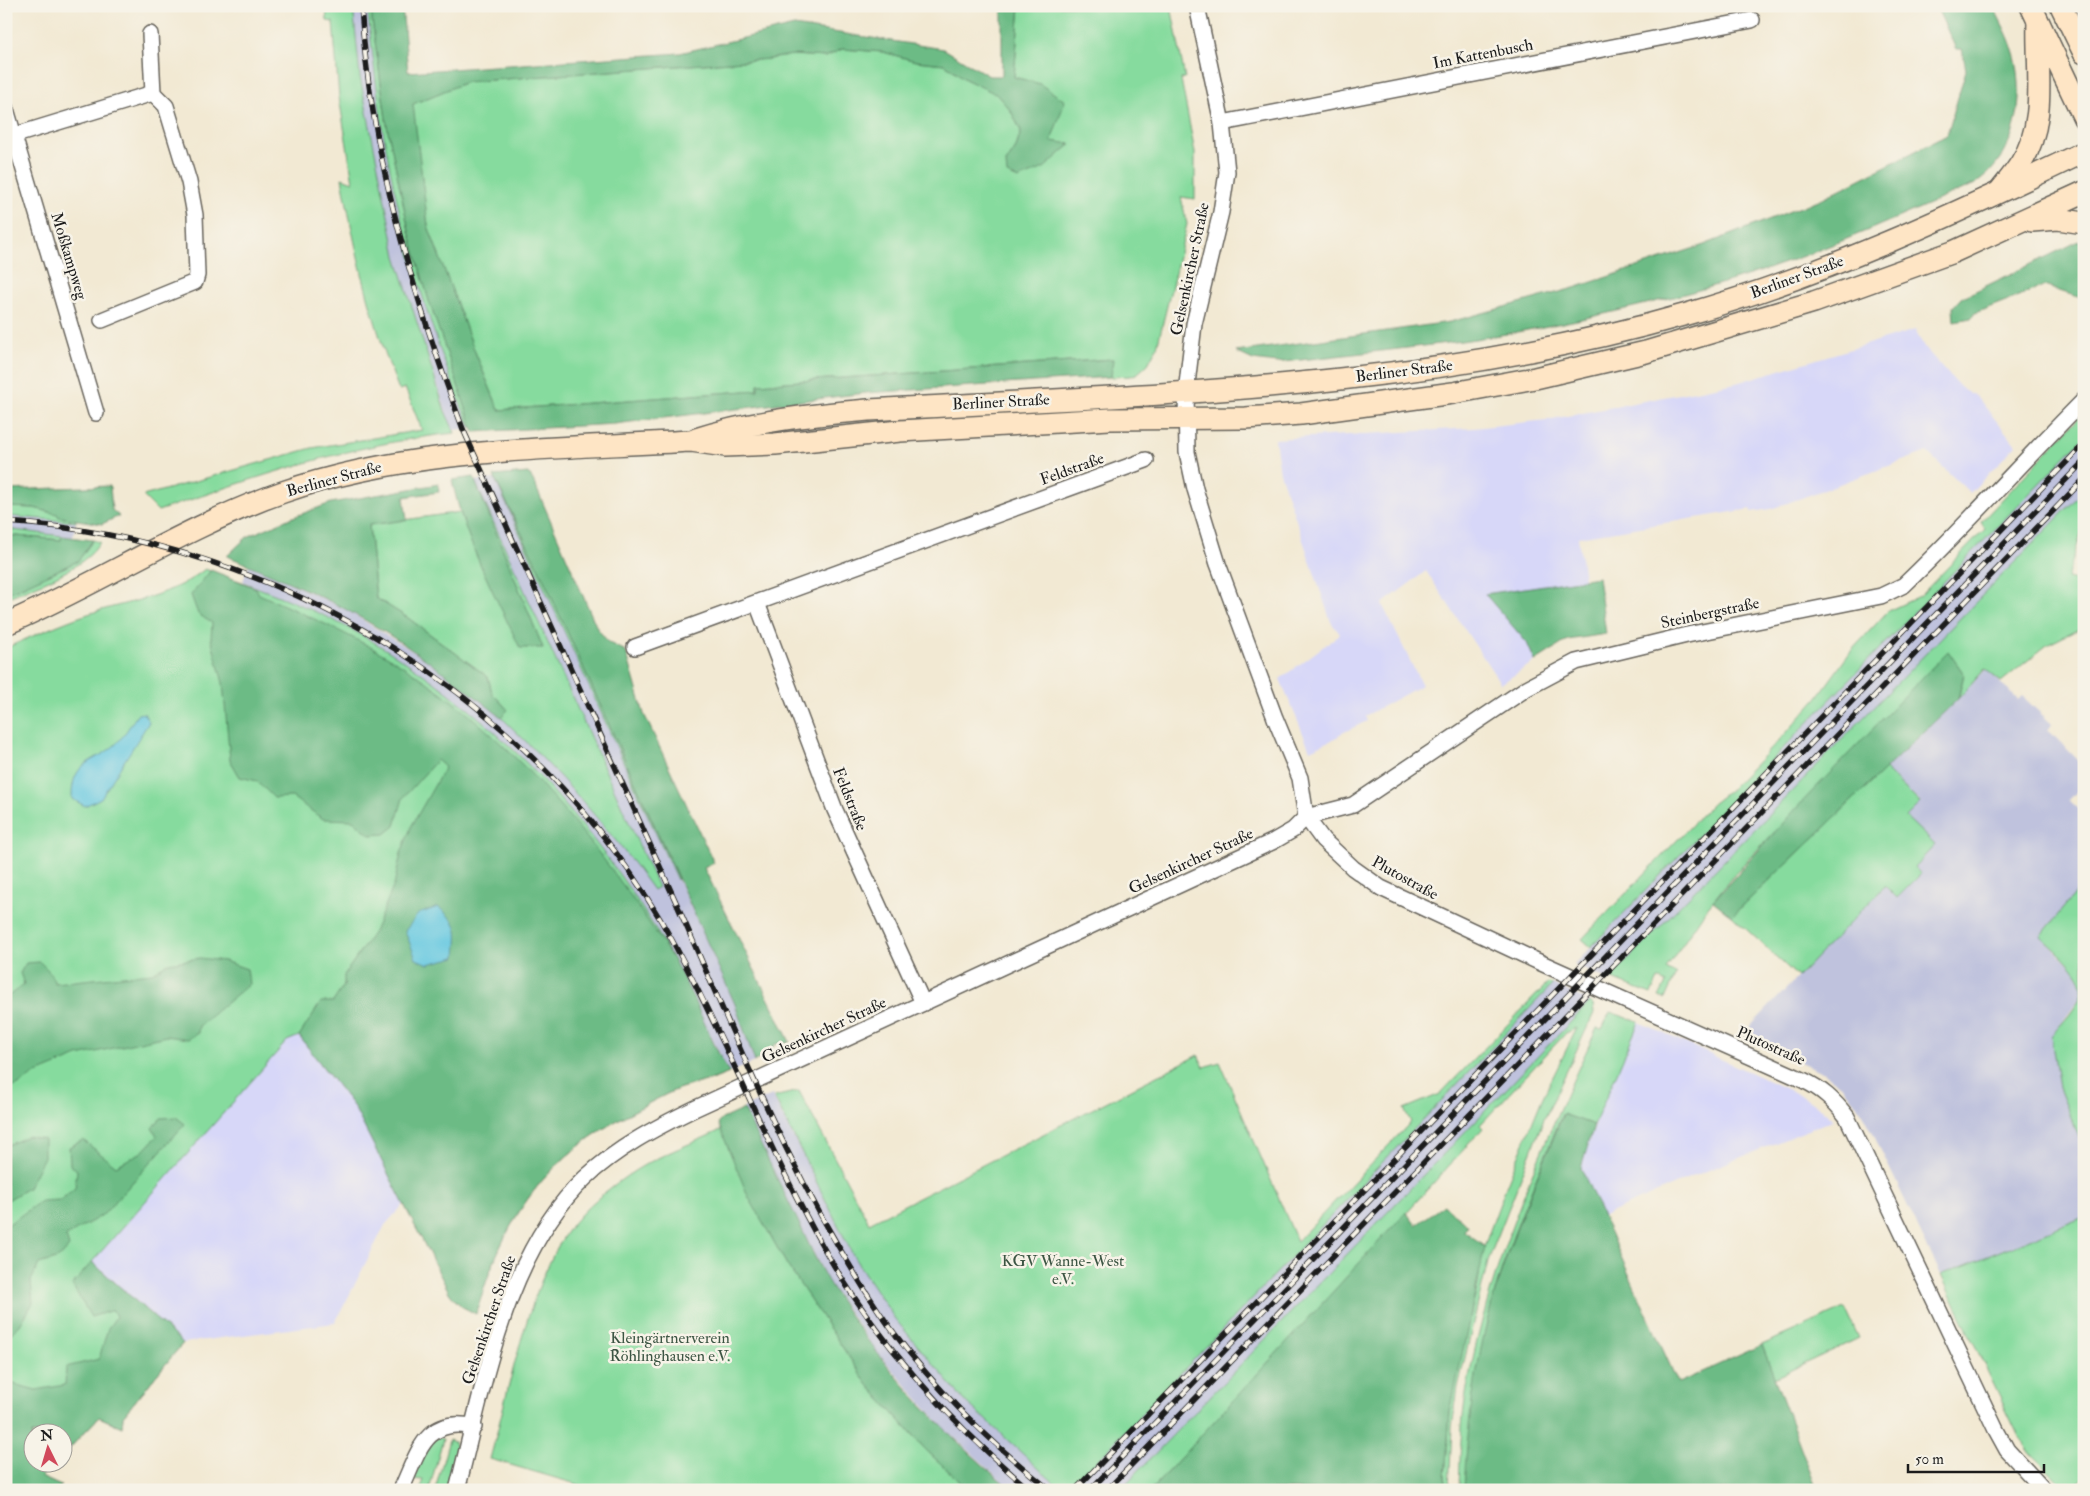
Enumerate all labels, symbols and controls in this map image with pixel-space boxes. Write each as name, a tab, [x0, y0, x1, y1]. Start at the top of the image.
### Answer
street label: Im Kattenbusch	[1431, 34, 1535, 74]
street label: Gelsenkircher Straße	[1166, 200, 1214, 337]
street label: Moßkampweg	[45, 210, 92, 303]
street label: Berliner Straße	[1748, 251, 1847, 303]
street label: Berliner Straße	[1354, 355, 1454, 387]
street label: Berliner Straße	[952, 389, 1051, 415]
street label: Feldstraße	[1037, 448, 1107, 490]
street label: Berliner Straße	[284, 457, 384, 501]
street label: Steinbergstraße	[1659, 593, 1761, 633]
street label: Feldstraße	[828, 764, 872, 834]
street label: Gelsenkircher Straße	[1125, 823, 1257, 899]
street label: Plutostraße	[1368, 852, 1442, 905]
street label: Gelsenkircher Straße	[758, 992, 890, 1068]
street label: Plutostraße	[1734, 1022, 1809, 1070]
park label: KGV Wanne-West e.V.	[1002, 1251, 1124, 1289]
street label: Gelsenkircher Straße	[458, 1252, 521, 1387]
park label: Kleingärtnerverein Röhlinghausen e.V.	[610, 1328, 730, 1366]
north arrow	[22, 1424, 72, 1474]
text: N	[39, 1426, 54, 1445]
scale bar	[1908, 1441, 2044, 1473]
text: 50 m	[1915, 1450, 1944, 1469]

